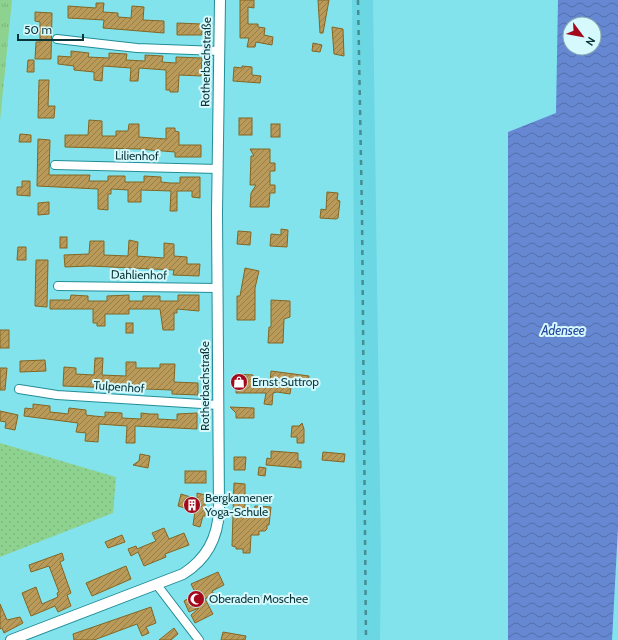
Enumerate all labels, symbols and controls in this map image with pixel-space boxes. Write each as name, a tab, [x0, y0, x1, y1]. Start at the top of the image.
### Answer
scale bar	[18, 16, 83, 42]
north arrow	[562, 16, 602, 56]
street label: Rotherbachstraße	[197, 17, 214, 107]
text: 50 m	[24, 22, 52, 37]
text: N	[582, 34, 598, 48]
street label: Lilienhof	[115, 148, 159, 163]
street label: Dahlienhof	[111, 267, 167, 282]
water label: Adensee	[540, 322, 585, 338]
street label: Rotherbachstraße	[197, 341, 212, 431]
shop icon: Ernst Suttrop	[229, 372, 249, 392]
place label: Ernst Suttrop	[252, 374, 319, 389]
street label: Tulpenhof	[93, 377, 145, 396]
place label: Bergkamener Yoga-Schule	[204, 490, 273, 519]
building icon: Bergkamener Yoga-Schule	[182, 495, 202, 515]
mosque icon: Oberaden Moschee	[186, 589, 206, 609]
place label: Oberaden Moschee	[209, 591, 308, 606]

